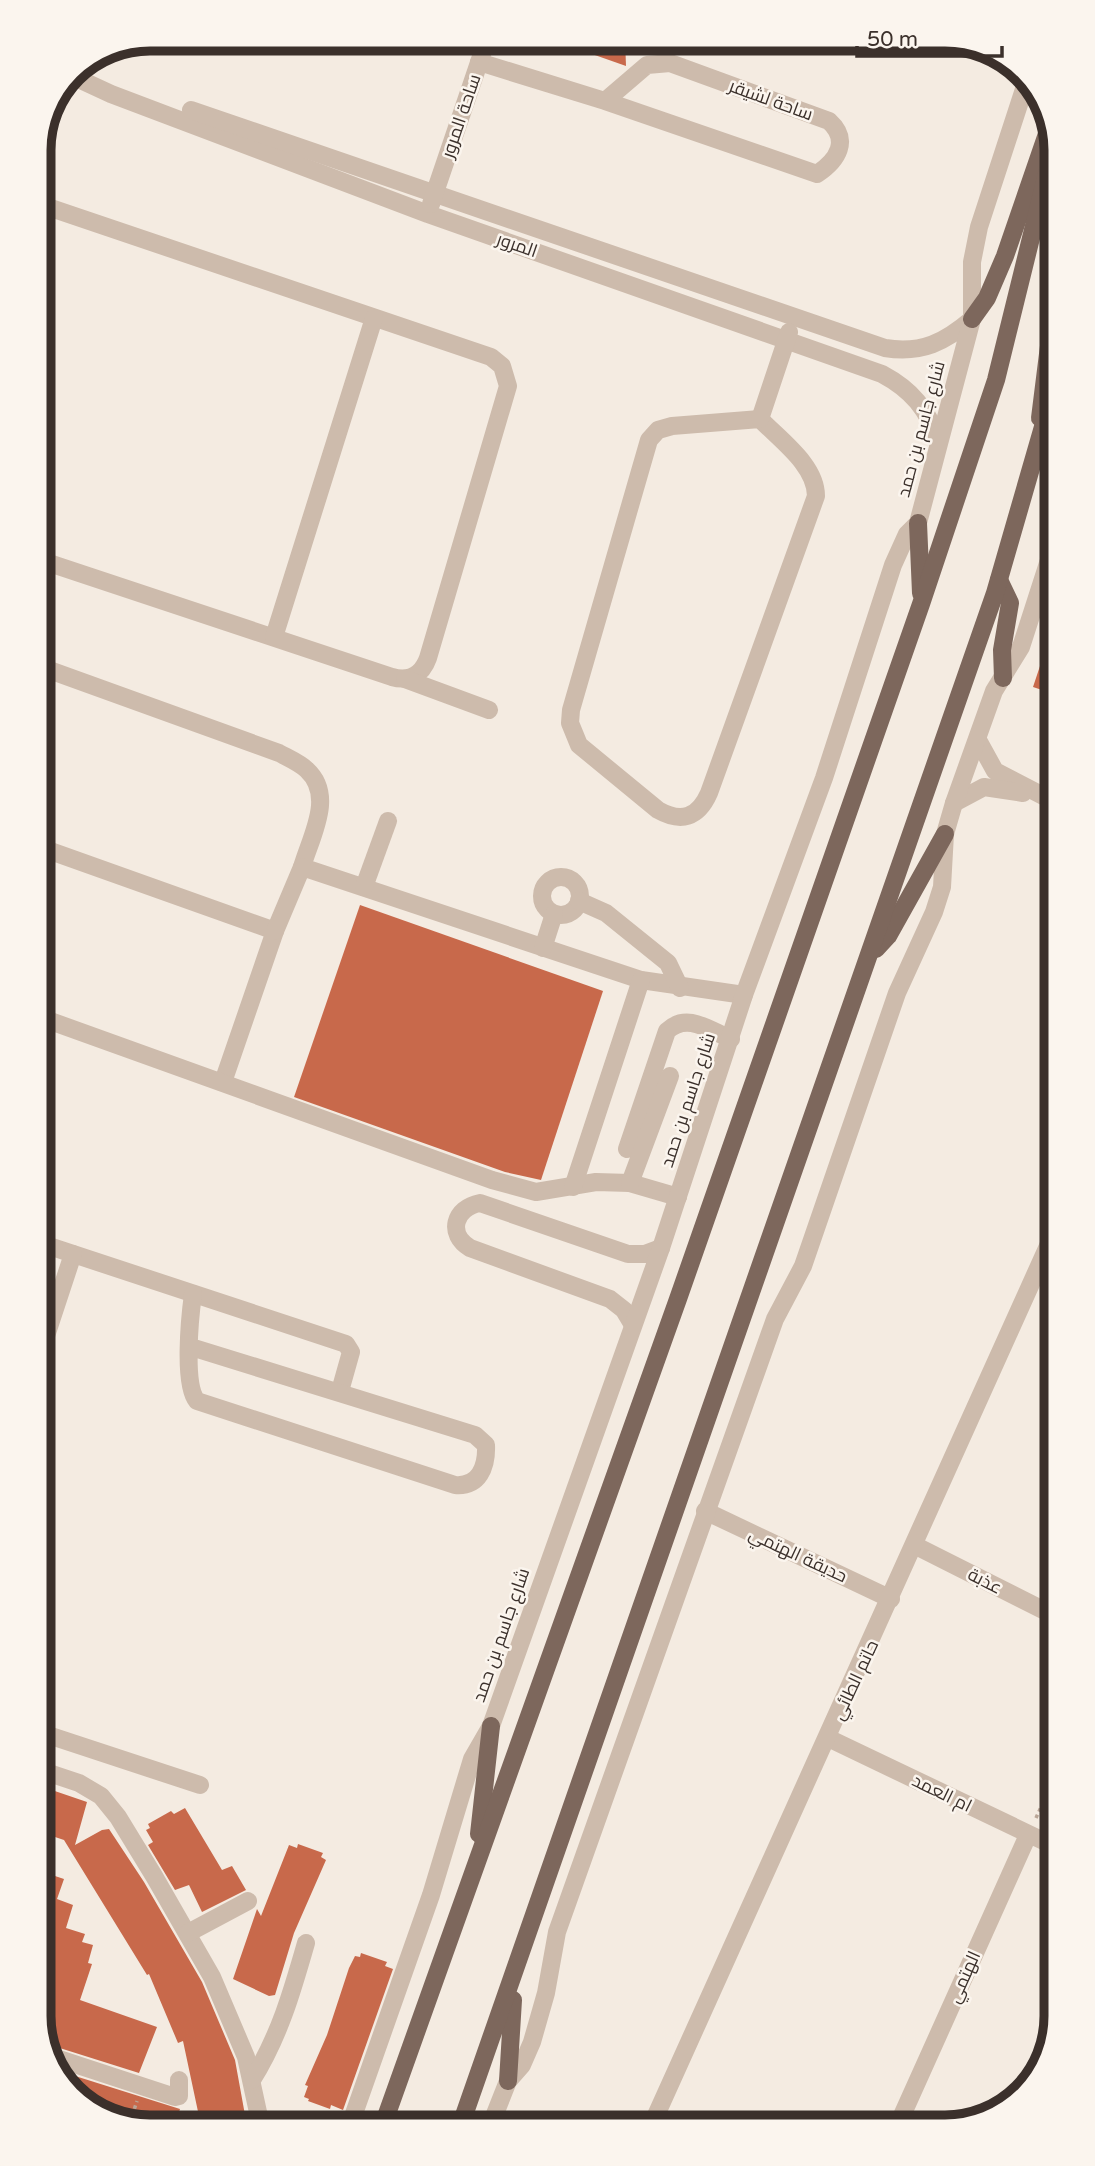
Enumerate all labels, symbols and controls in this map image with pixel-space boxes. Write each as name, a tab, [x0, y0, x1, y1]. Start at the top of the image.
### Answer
scale bar	[857, 14, 1002, 58]
text: 50 m	[867, 27, 918, 52]
street label: ساحة المرور	[436, 71, 486, 162]
street label: ساحة لشيقر	[725, 74, 816, 125]
street label: المرور	[493, 227, 540, 262]
street label: شارع جاسم بن حمد	[892, 358, 951, 500]
street label: شارع جاسم بن حمد	[656, 1030, 721, 1170]
street label: حديقة الهتمي	[744, 1523, 851, 1590]
street label: عذبة	[964, 1563, 1006, 1599]
street label: شارع جاسم بن حمد	[468, 1565, 535, 1705]
street label: حاتم الطائي	[827, 1636, 886, 1725]
street label: ام العمد	[908, 1769, 975, 1818]
street label: الهتمي	[943, 1947, 988, 2008]

